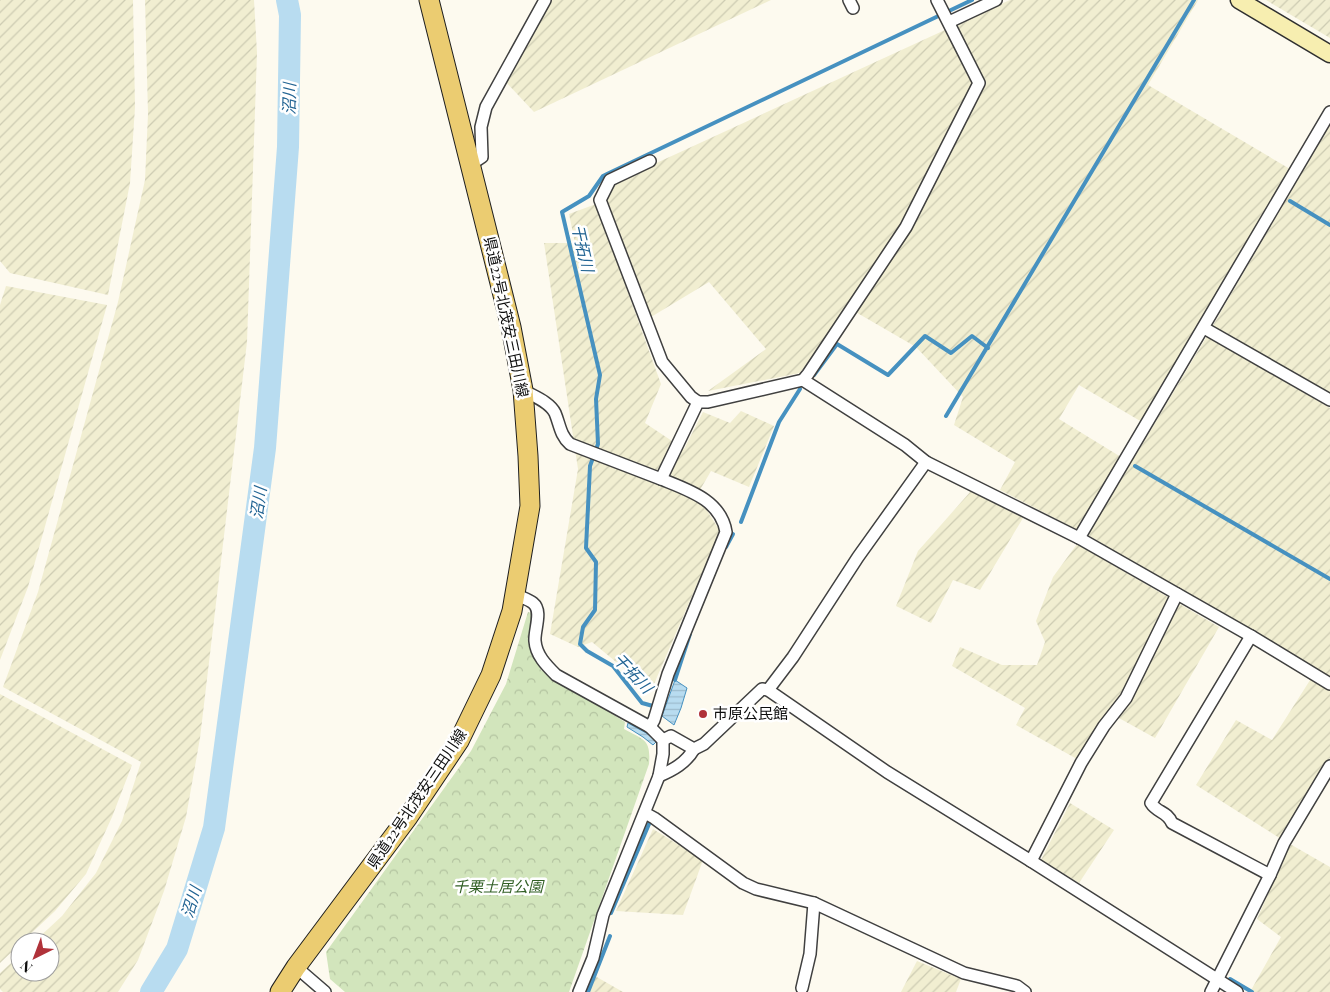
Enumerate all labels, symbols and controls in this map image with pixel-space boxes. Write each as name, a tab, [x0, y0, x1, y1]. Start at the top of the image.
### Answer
water label: 沼川	[278, 81, 299, 115]
water label: 干拓川	[568, 222, 600, 276]
street label: 県道22号北茂安三田川線	[480, 234, 534, 399]
water label: 沼川	[245, 484, 270, 520]
water label: 干拓川	[609, 648, 659, 699]
place label: 市原公民館	[713, 703, 788, 723]
marker: 市原公民館	[697, 708, 709, 720]
street label: 県道22号北茂安三田川線	[362, 725, 470, 872]
park label: 千栗土居公園	[453, 876, 545, 896]
water label: 沼川	[176, 882, 206, 920]
north arrow	[10, 932, 60, 982]
text: N	[16, 957, 36, 977]

